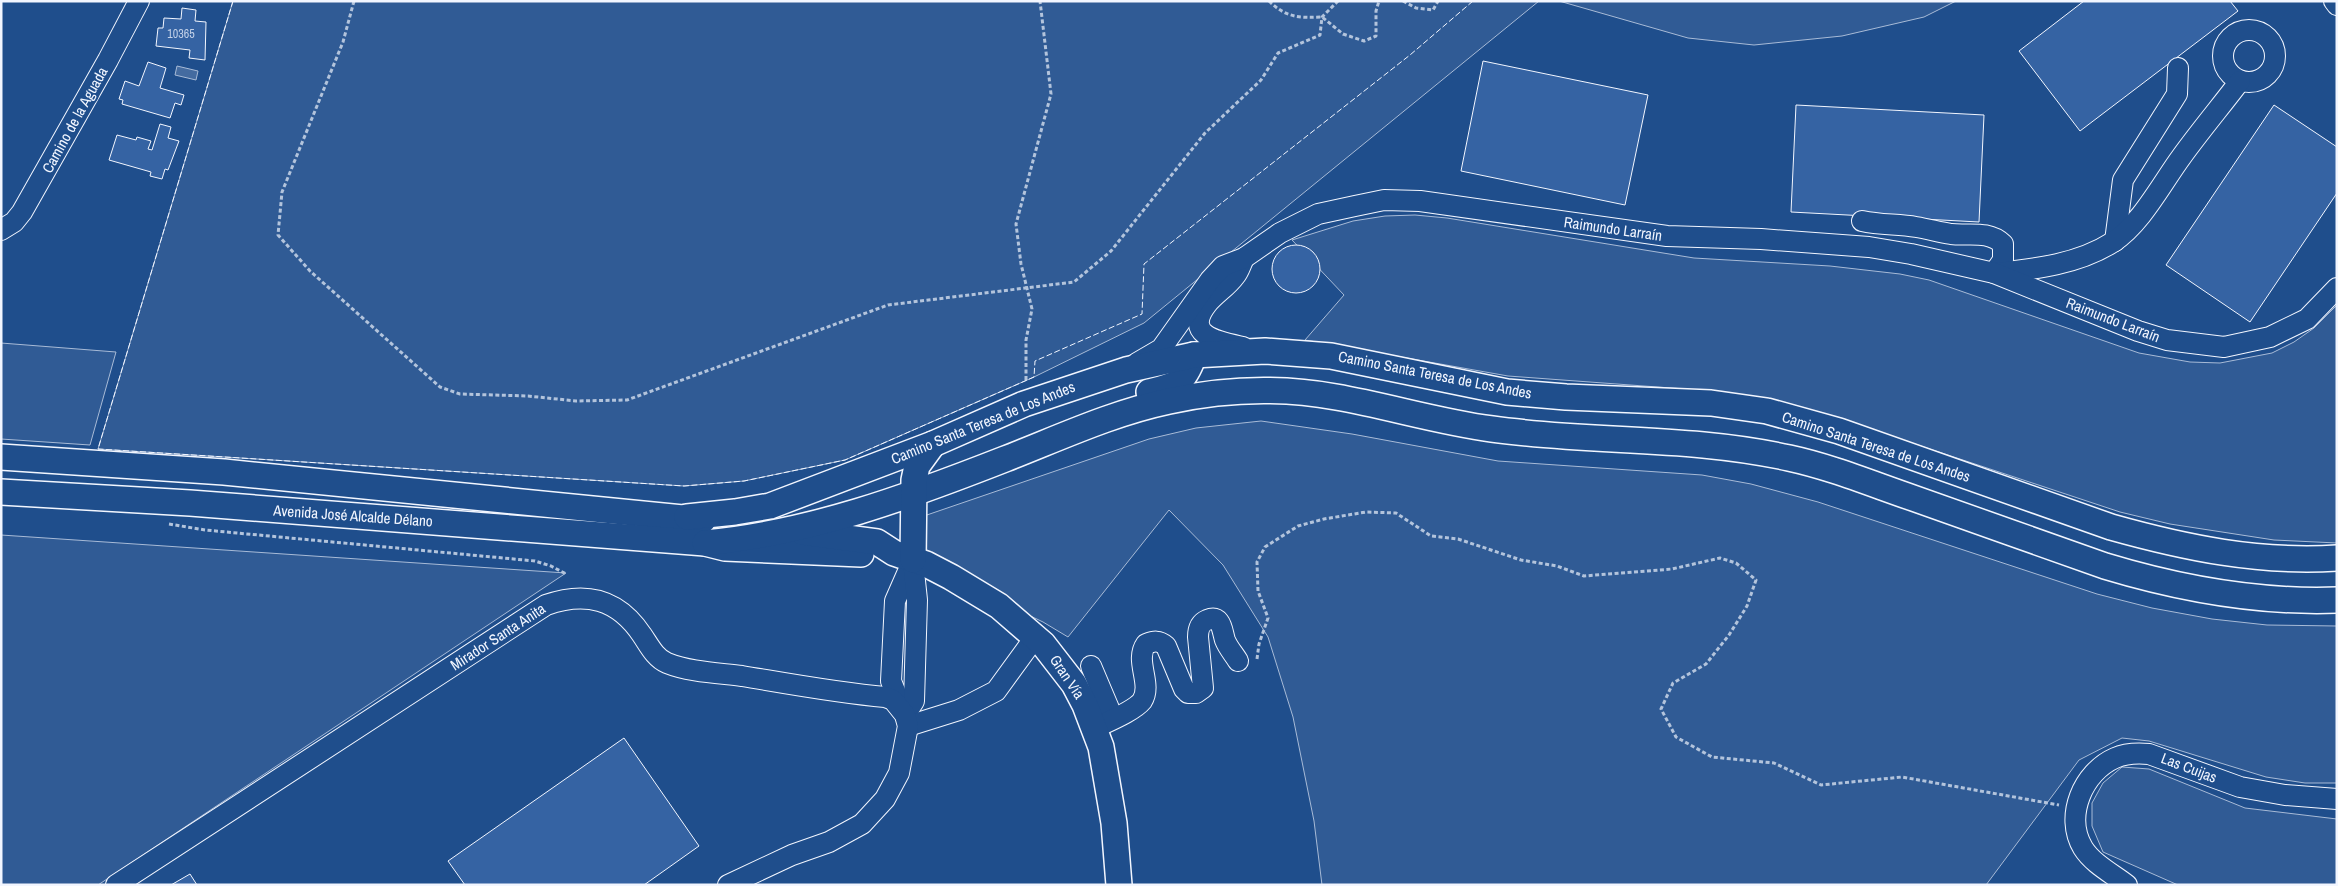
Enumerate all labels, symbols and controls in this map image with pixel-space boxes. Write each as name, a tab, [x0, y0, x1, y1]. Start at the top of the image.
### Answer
house number: 10365	[167, 26, 195, 42]
street label: Camino de la Aguada	[37, 63, 113, 177]
street label: Raimundo Larraín	[1563, 211, 1664, 246]
street label: Raimundo Larraín	[2063, 292, 2163, 347]
street label: Camino Santa Teresa de Los Andes	[1337, 345, 1534, 404]
street label: Camino Santa Teresa de Los Andes	[888, 376, 1078, 469]
street label: Camino Santa Teresa de Los Andes	[1779, 406, 1973, 487]
street label: Avenida José Alcalde Délano	[272, 499, 434, 532]
street label: Mirador Santa Anita	[446, 598, 549, 675]
street label: Gran Vía	[1045, 651, 1090, 703]
street label: Las Cuijas	[2158, 747, 2220, 788]

